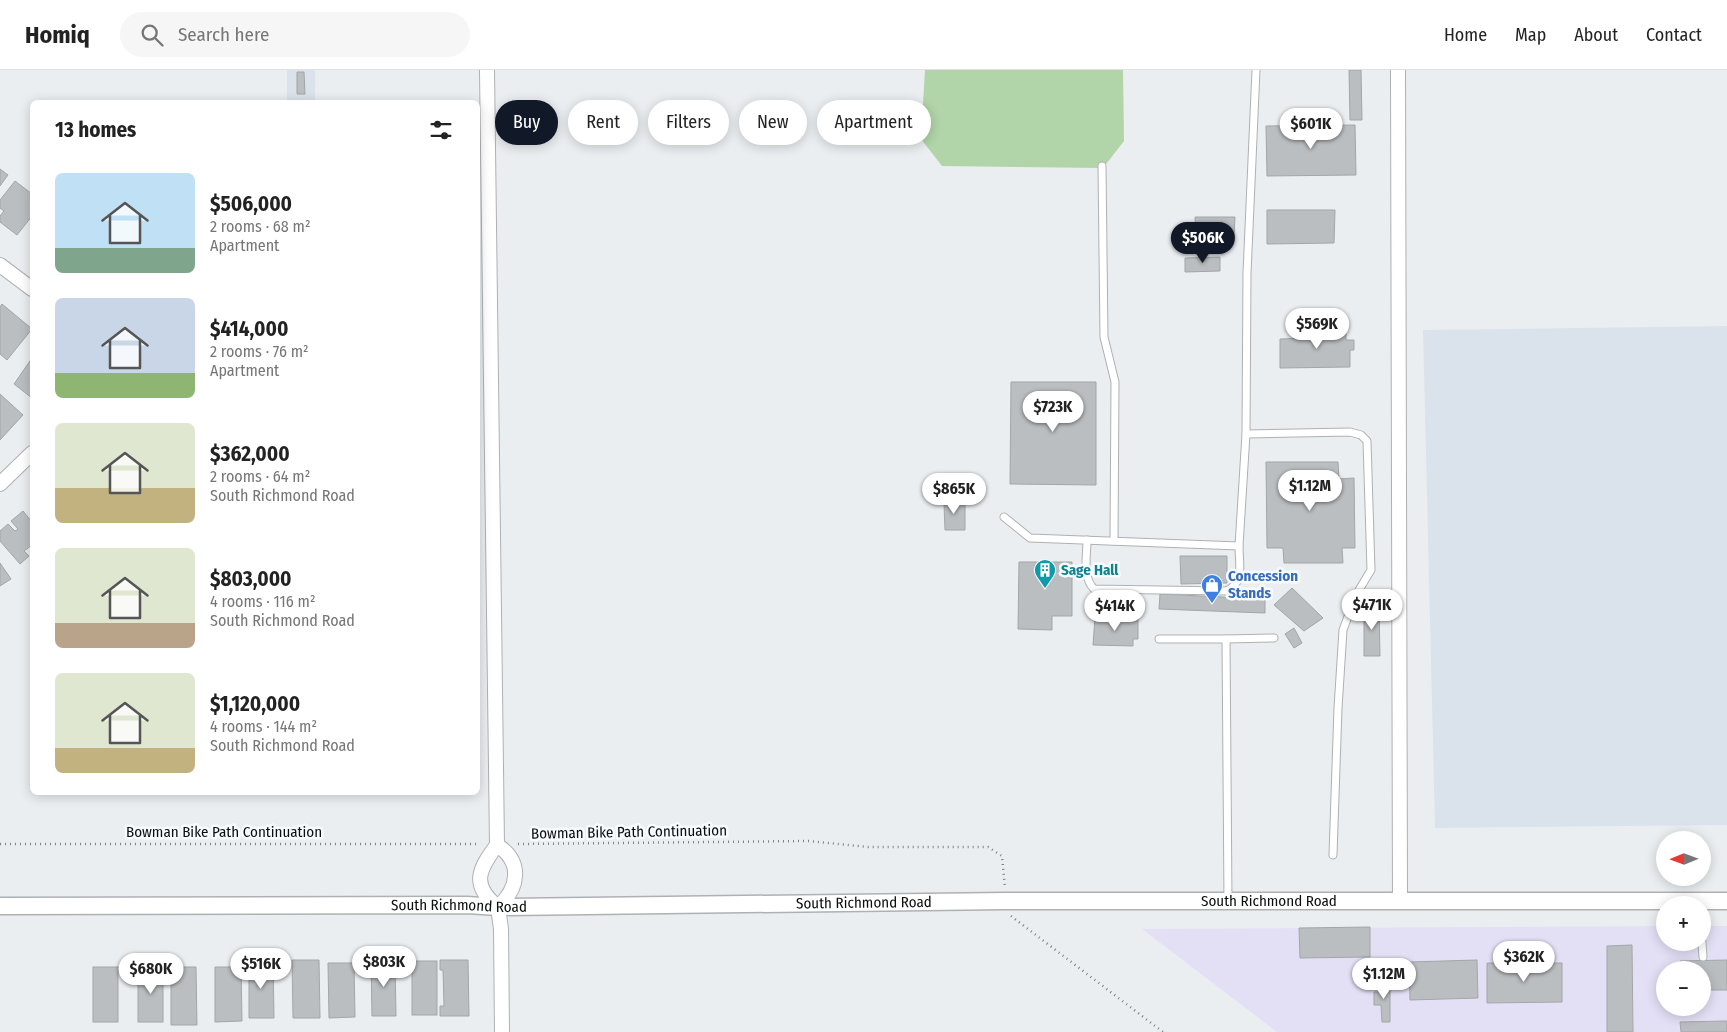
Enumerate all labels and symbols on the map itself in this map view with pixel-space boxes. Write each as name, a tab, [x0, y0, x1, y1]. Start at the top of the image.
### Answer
pin: $601K	[1276, 108, 1346, 150]
pin: $506K	[1168, 222, 1238, 264]
pin: $569K	[1282, 308, 1352, 350]
pin: $723K	[1018, 390, 1088, 433]
pin: $1.12M	[1269, 470, 1351, 512]
pin: $865K	[919, 472, 989, 515]
building icon: Sage Hall	[1033, 558, 1057, 589]
place label: Sage Hall	[1061, 561, 1119, 579]
place label: Concession Stands	[1228, 567, 1298, 602]
shop icon: Concession Stands	[1200, 573, 1224, 604]
pin: $471K	[1337, 588, 1407, 631]
pin: $414K	[1080, 590, 1150, 632]
street label: Bowman Bike Path Continuation	[531, 821, 727, 843]
street label: Bowman Bike Path Continuation	[126, 823, 322, 841]
north arrow	[1656, 831, 1711, 886]
street label: South Richmond Road	[1201, 892, 1337, 910]
street label: South Richmond Road	[796, 893, 932, 912]
street label: South Richmond Road	[391, 896, 527, 916]
pin: $362K	[1489, 940, 1559, 983]
pin: $803K	[349, 946, 419, 988]
pin: $516K	[226, 948, 296, 990]
pin: $680K	[116, 952, 186, 995]
pin: $1.12M	[1343, 958, 1425, 1000]

